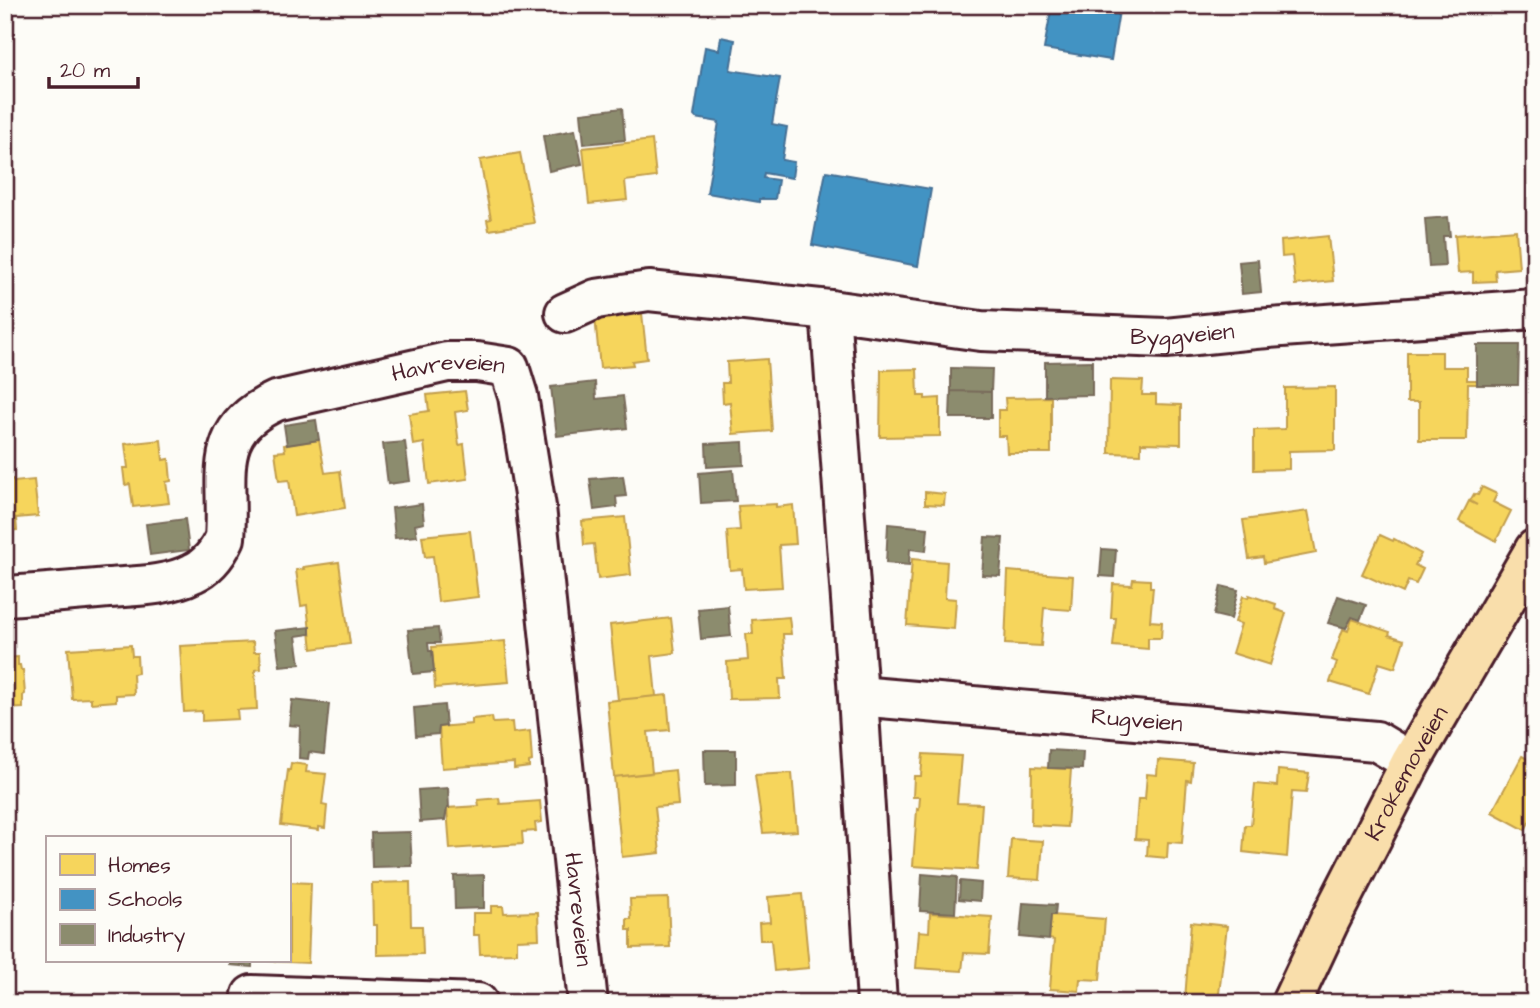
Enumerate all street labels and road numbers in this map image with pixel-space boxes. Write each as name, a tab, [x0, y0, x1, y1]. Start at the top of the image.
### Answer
street label: Byggveien	[1130, 315, 1236, 355]
street label: Havreveien	[388, 346, 507, 390]
street label: Rugveien	[1090, 700, 1184, 740]
street label: Krokemoveien	[1357, 700, 1456, 846]
street label: Havreveien	[556, 851, 600, 968]

